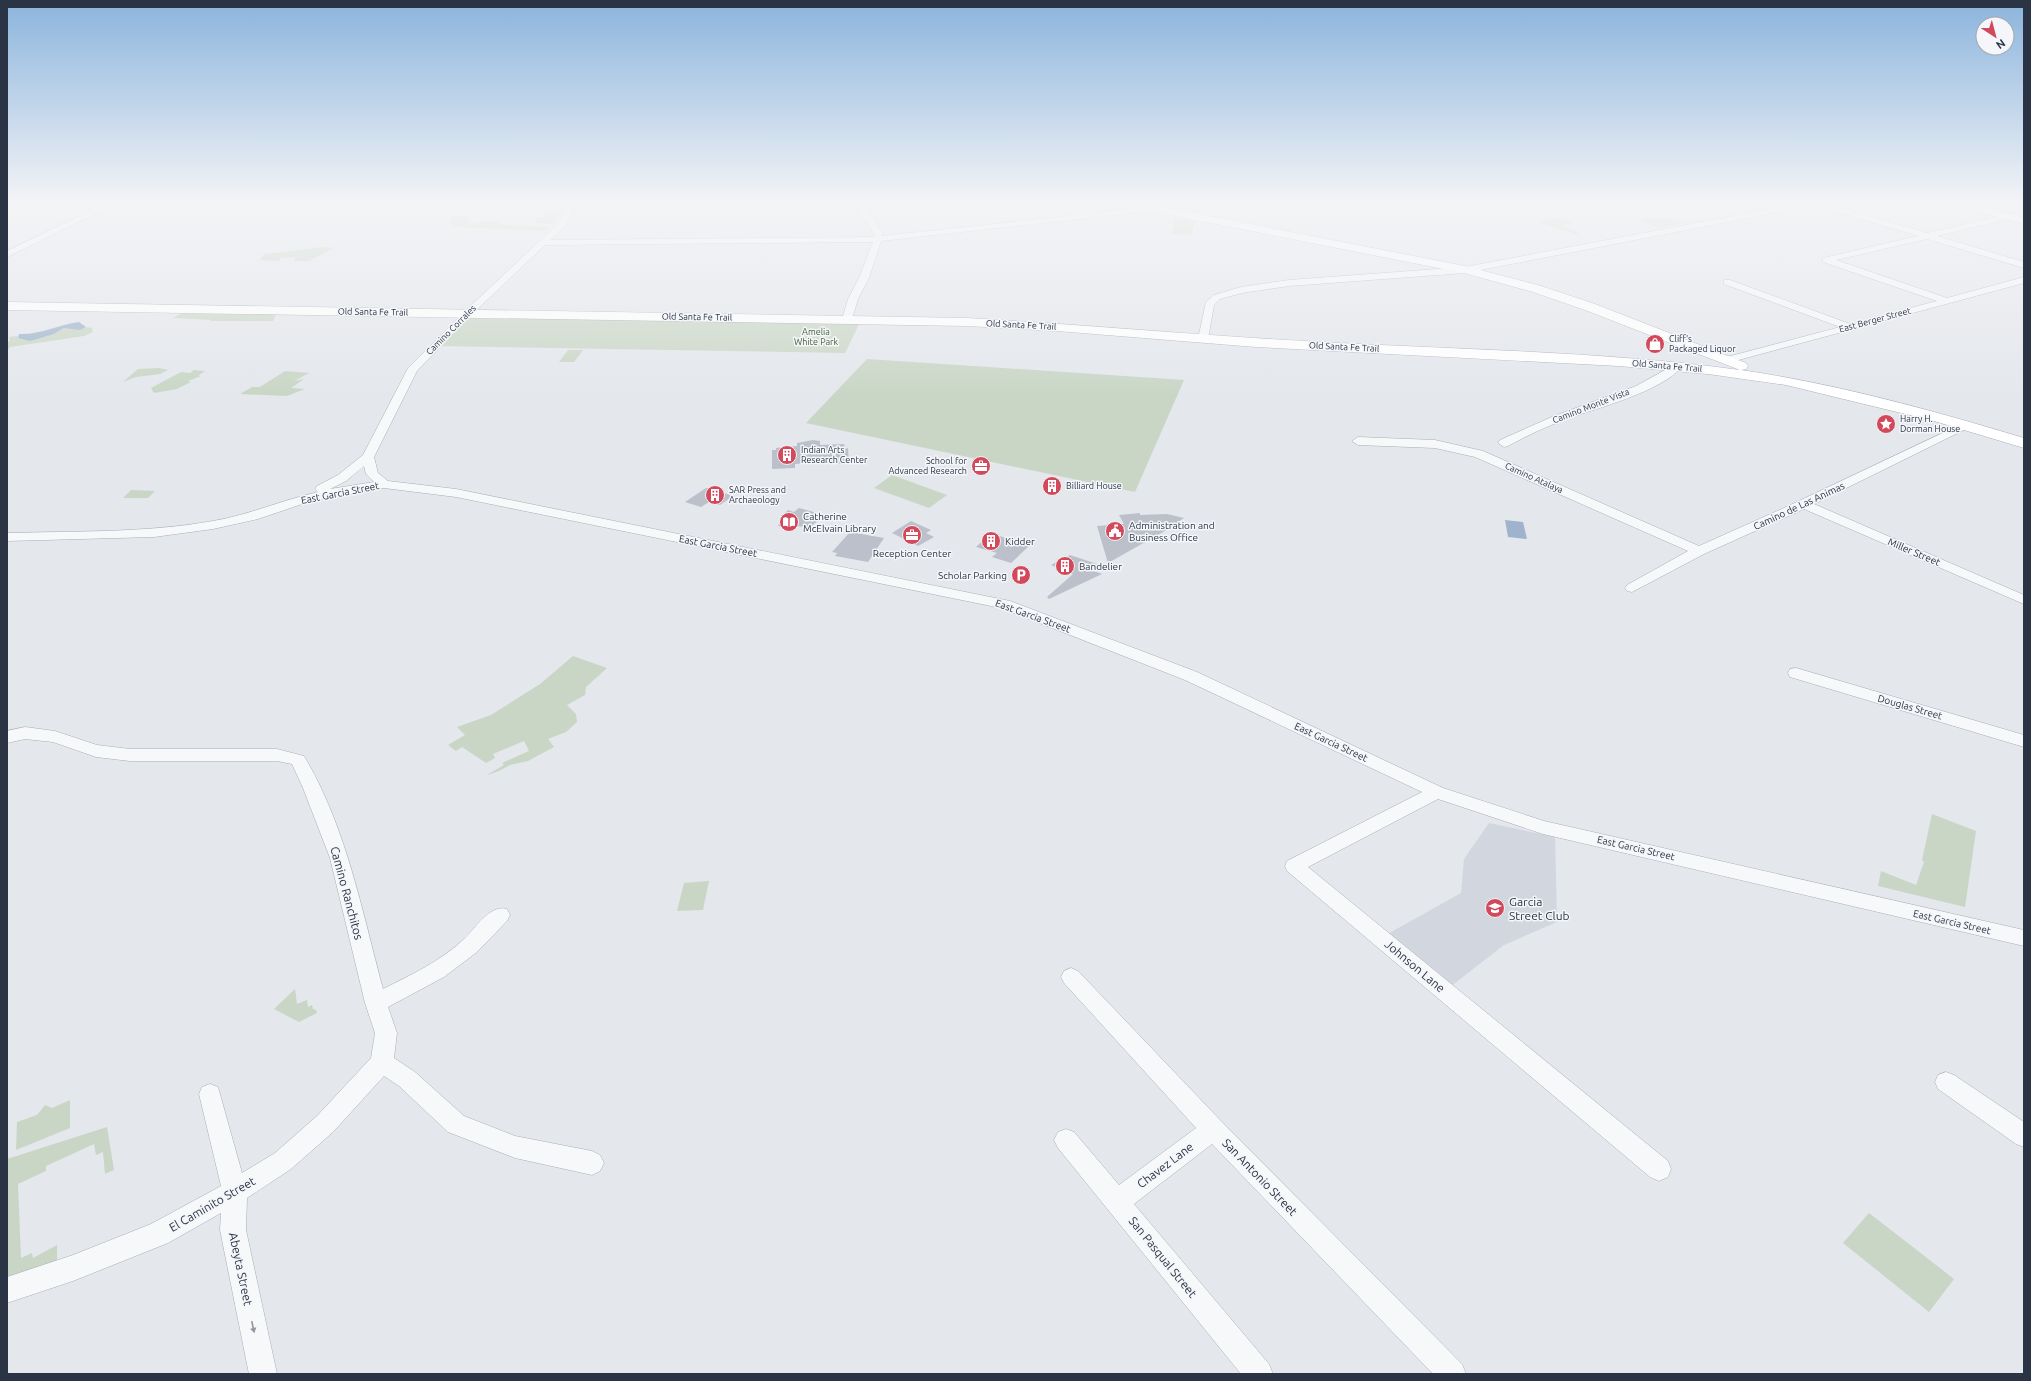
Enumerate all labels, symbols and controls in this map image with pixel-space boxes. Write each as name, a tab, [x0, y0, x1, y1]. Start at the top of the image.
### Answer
north arrow	[1975, 16, 2015, 56]
text: N	[1994, 37, 2008, 51]
street label: Camino Corrales	[424, 303, 478, 357]
street label: East Berger Street	[1838, 305, 1912, 334]
street label: Old Santa Fe Trail	[338, 306, 409, 318]
street label: Old Santa Fe Trail	[662, 311, 733, 323]
street label: Old Santa Fe Trail	[986, 318, 1057, 332]
park label: Amelia White Park	[794, 327, 838, 347]
shop icon: Cliff's Packaged Liquor	[1644, 333, 1666, 355]
place label: Cliff's Packaged Liquor	[1669, 334, 1736, 354]
street label: Old Santa Fe Trail	[1309, 340, 1380, 354]
street label: Old Santa Fe Trail	[1632, 358, 1703, 374]
street label: Camino Monte Vista	[1551, 387, 1631, 425]
place icon: Harry H. Dorman House	[1875, 413, 1897, 435]
place label: Harry H. Dorman House	[1900, 414, 1960, 434]
building icon: Indian Arts Research Center	[776, 444, 798, 466]
place label: Indian Arts Research Center	[801, 445, 868, 465]
office icon: School for Advanced Research	[970, 455, 992, 477]
place label: School for Advanced Research	[889, 456, 968, 476]
street label: Camino Atalaya	[1503, 461, 1565, 495]
building icon: Billiard House	[1041, 475, 1063, 497]
street label: East Garcia Street	[300, 480, 380, 506]
street label: Camino de Las Animas	[1752, 480, 1846, 532]
place label: Billiard House	[1066, 481, 1122, 491]
building icon: SAR Press and Archaeology	[704, 484, 726, 506]
place label: SAR Press and Archaeology	[729, 485, 786, 505]
library icon: Catherine McElvain Library	[778, 511, 800, 533]
place label: Catherine McElvain Library	[803, 511, 876, 534]
public building icon: Administration and Business Office	[1104, 520, 1126, 542]
place label: Administration and Business Office	[1129, 520, 1215, 543]
office icon: Reception Center	[901, 524, 923, 546]
building icon: Kidder	[980, 530, 1002, 552]
street label: East Garcia Street	[678, 533, 758, 559]
place label: Kidder	[1005, 536, 1035, 547]
street label: Miller Street	[1886, 536, 1942, 568]
place label: Reception Center	[873, 548, 951, 559]
building icon: Bandelier	[1054, 555, 1076, 577]
place label: Bandelier	[1079, 561, 1122, 572]
parking icon: Scholar Parking	[1010, 564, 1032, 586]
place label: Scholar Parking	[938, 570, 1007, 581]
street label: East Garcia Street	[994, 597, 1072, 635]
street label: Douglas Street	[1876, 693, 1944, 721]
street label: East Garcia Street	[1293, 720, 1369, 764]
street label: East Garcia Street	[1596, 834, 1676, 862]
street label: Camino Ranchitos	[328, 845, 366, 941]
place label: Garcia Street Club	[1509, 895, 1570, 922]
school or university icon: Garcia Street Club	[1484, 897, 1506, 919]
street label: East Garcia Street	[1912, 908, 1992, 936]
street label: Johnson Lane	[1382, 937, 1448, 995]
street label: San Antonio Street	[1220, 1136, 1300, 1218]
street label: Chavez Lane	[1134, 1140, 1196, 1190]
street label: El Caminito Street	[167, 1174, 258, 1234]
street label: San Pasqual Street	[1126, 1214, 1200, 1300]
street label: Abeyta Street	[227, 1231, 255, 1307]
one-way arrow	[251, 1320, 257, 1333]

